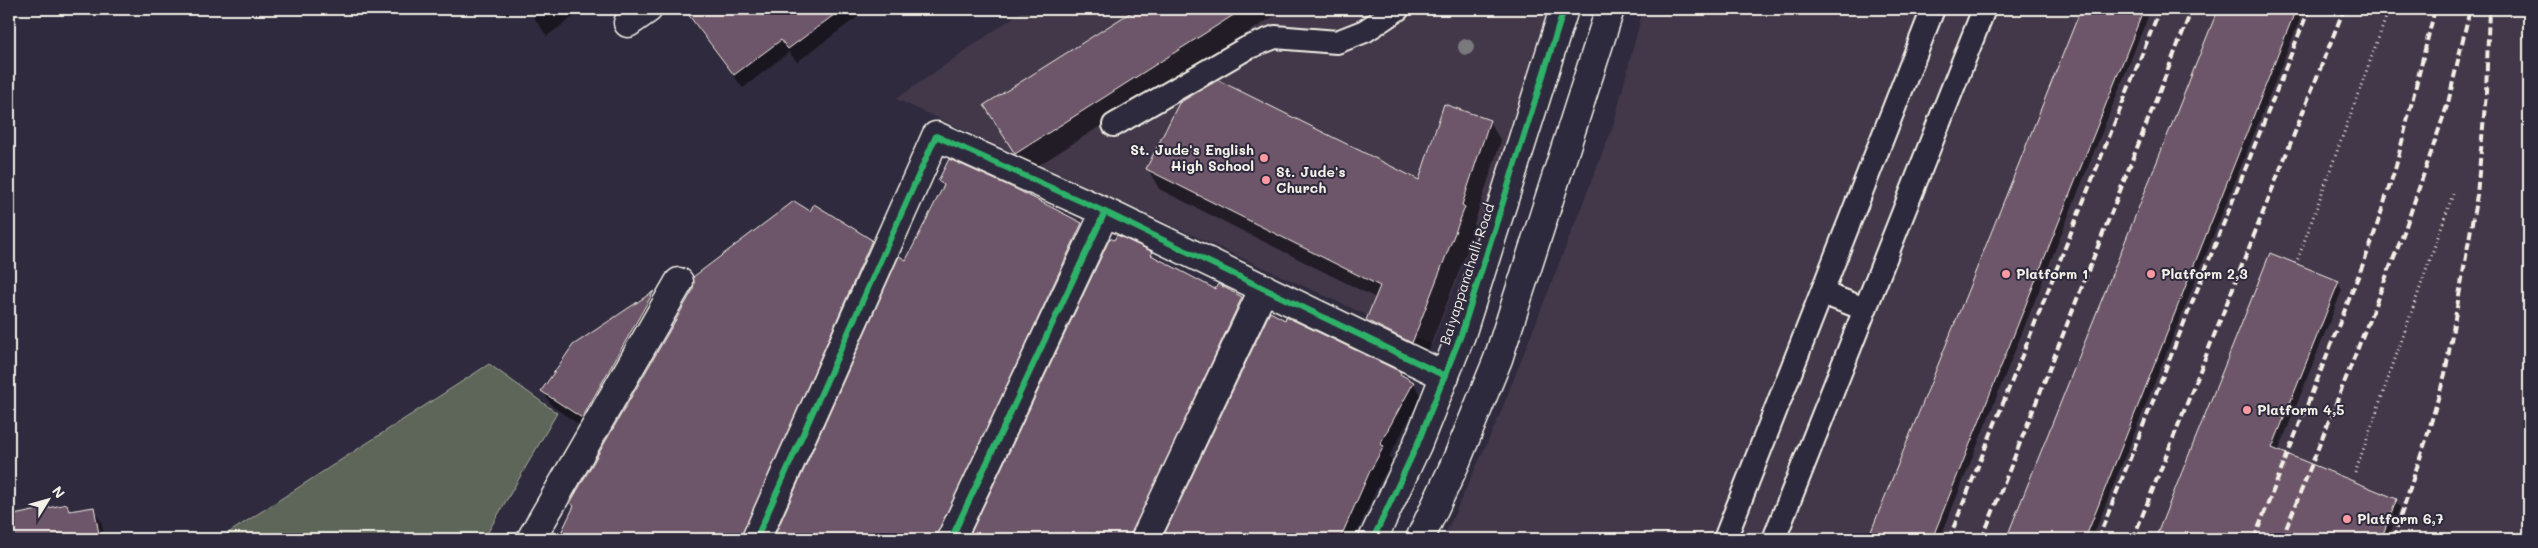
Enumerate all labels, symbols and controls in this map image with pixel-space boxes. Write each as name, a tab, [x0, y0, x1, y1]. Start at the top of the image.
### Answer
place label: St. Jude's English High School	[1130, 140, 1254, 175]
marker: St. Jude's English High School	[1258, 152, 1270, 164]
place label: St. Jude's Church	[1276, 162, 1346, 197]
marker: St. Jude's Church	[1260, 174, 1272, 186]
street label: Baiyappanahalli Road	[1435, 201, 1498, 347]
place label: Platform 1	[2016, 264, 2088, 283]
place label: Platform 2,3	[2161, 264, 2248, 283]
marker: Platform 1	[2000, 268, 2012, 280]
marker: Platform 2,3	[2145, 268, 2157, 280]
place label: Platform 4,5	[2257, 400, 2344, 419]
marker: Platform 4,5	[2241, 404, 2253, 416]
north arrow	[22, 476, 72, 526]
text: N	[48, 482, 70, 502]
place label: Platform 6,7	[2357, 509, 2444, 528]
marker: Platform 6,7	[2341, 513, 2353, 525]

